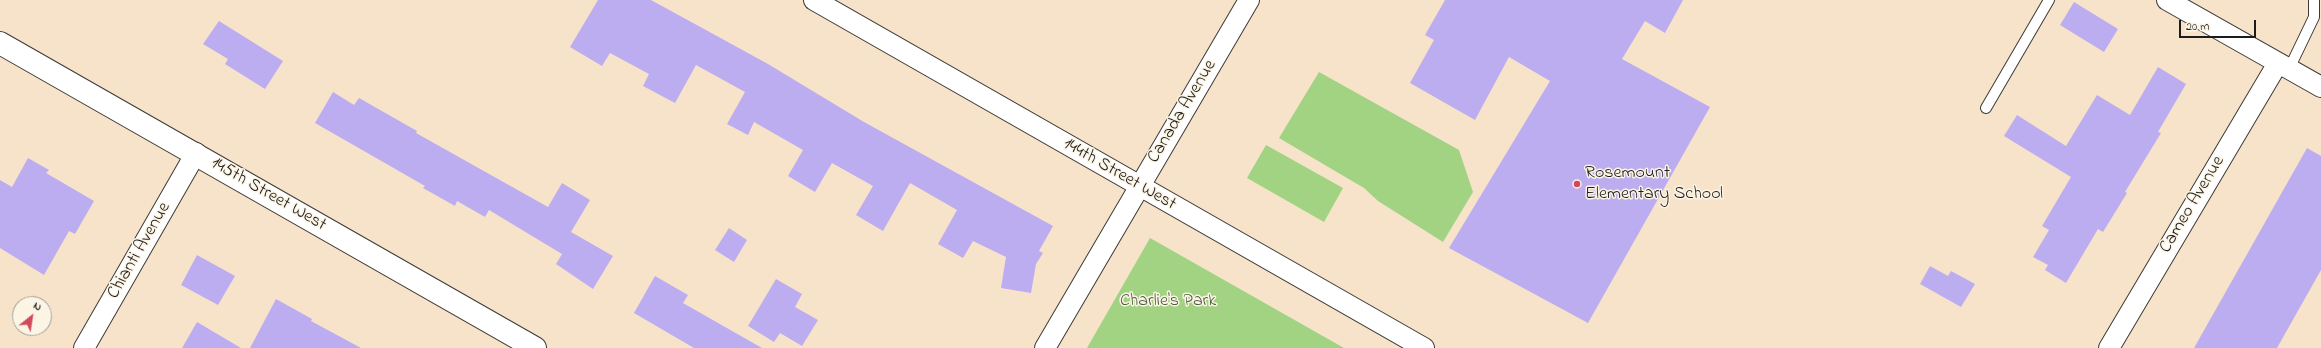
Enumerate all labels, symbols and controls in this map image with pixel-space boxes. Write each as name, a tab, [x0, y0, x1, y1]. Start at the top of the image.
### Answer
scale bar	[2181, 12, 2258, 38]
text: 20 m	[2186, 18, 2209, 36]
street label: Canada Avenue	[1144, 57, 1222, 167]
street label: 144th Street West	[1059, 134, 1179, 216]
street label: 145th Street West	[206, 153, 330, 237]
street label: Cameo Avenue	[2156, 153, 2230, 257]
place label: Rosemount Elementary School	[1585, 163, 1723, 206]
marker: Rosemount Elementary School	[1572, 179, 1582, 189]
street label: Chianti Avenue	[104, 199, 176, 303]
park label: Charlie's Park	[1120, 291, 1216, 313]
north arrow	[12, 296, 52, 336]
text: N	[30, 298, 45, 315]

